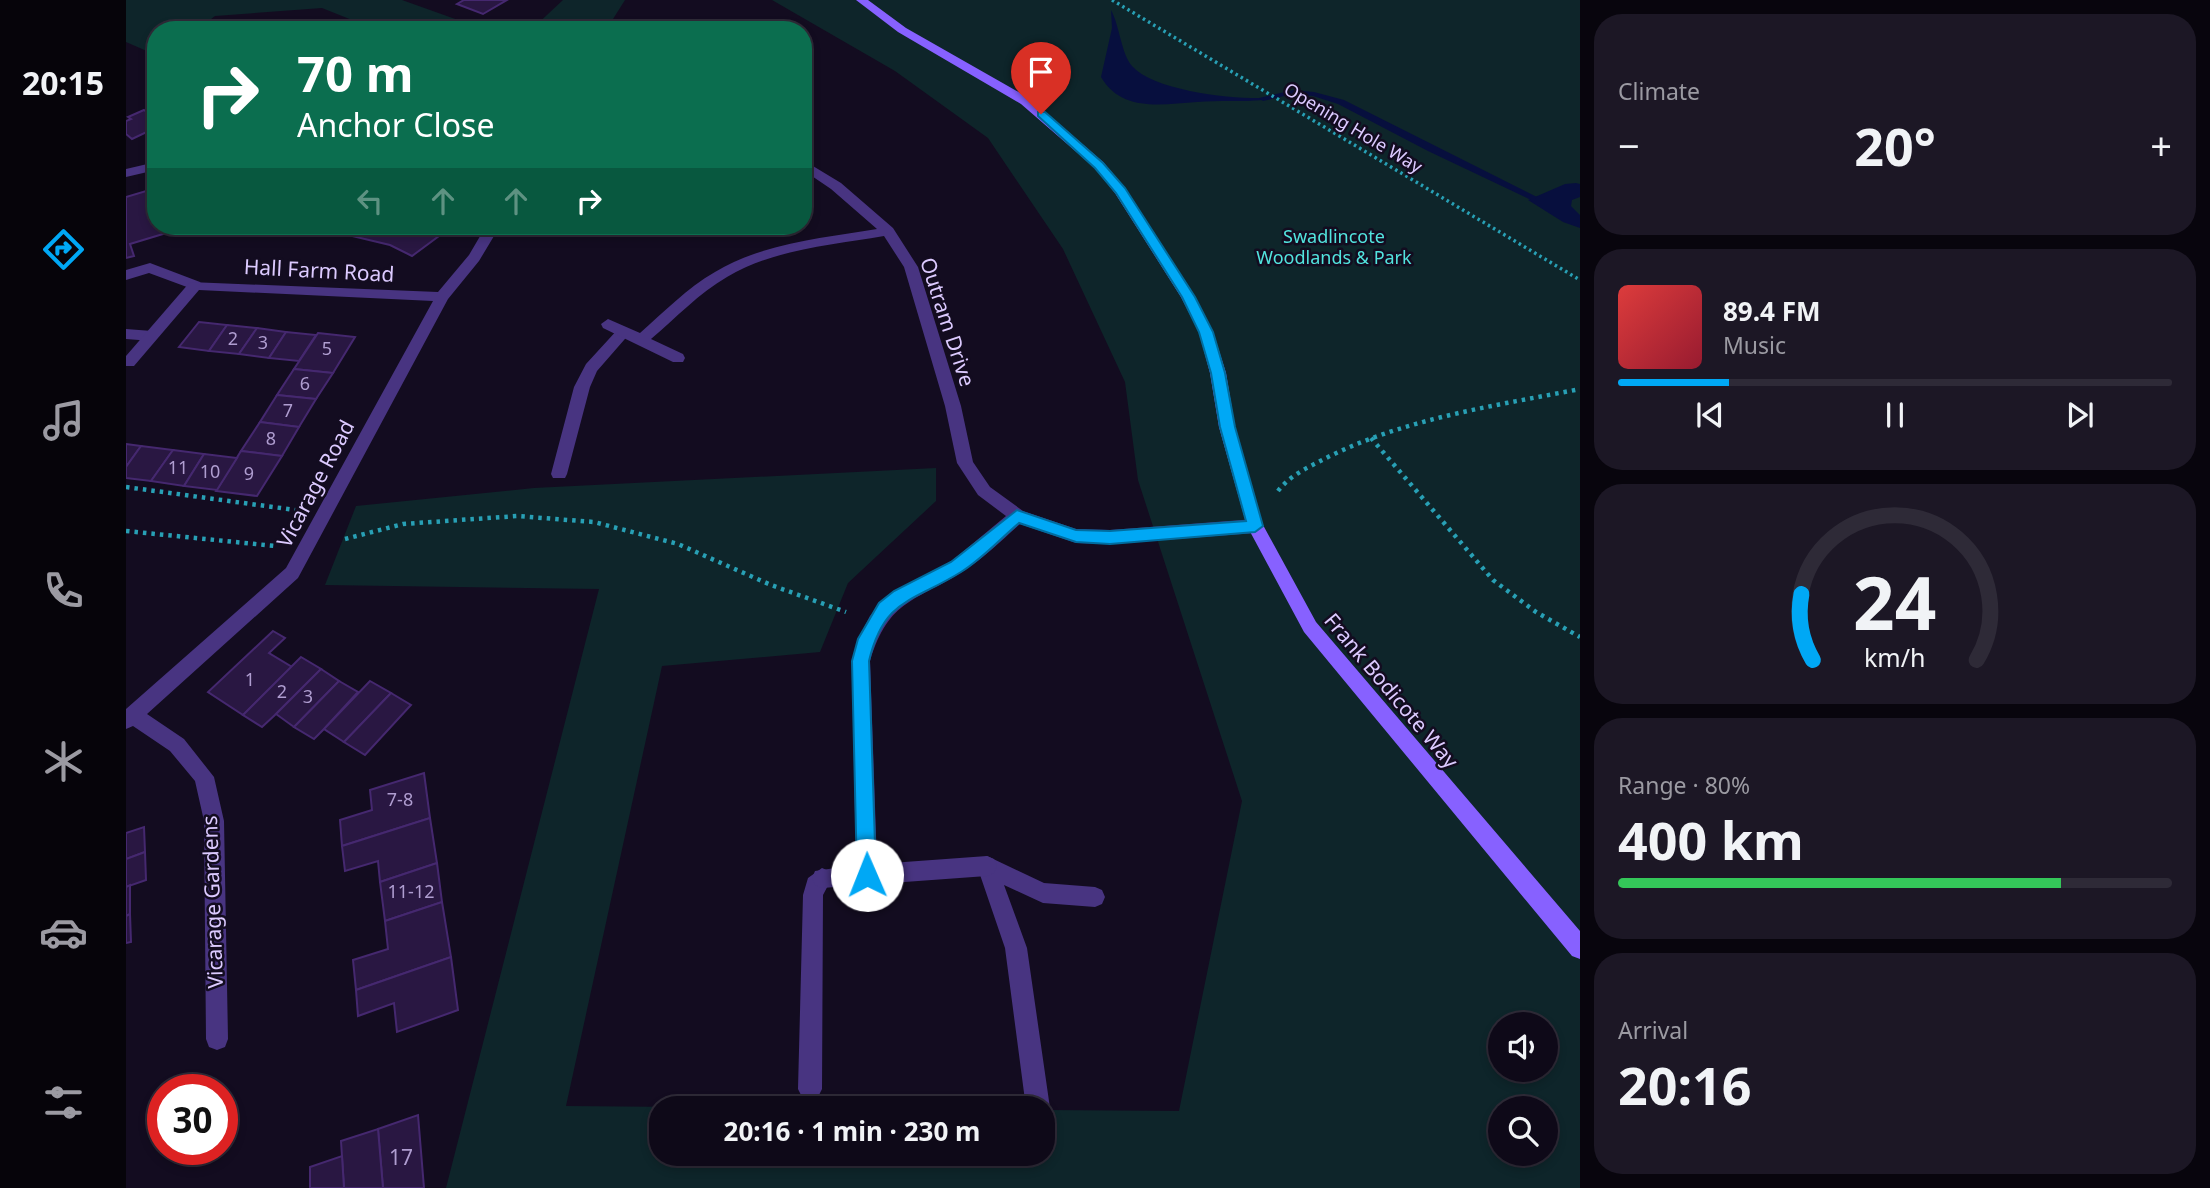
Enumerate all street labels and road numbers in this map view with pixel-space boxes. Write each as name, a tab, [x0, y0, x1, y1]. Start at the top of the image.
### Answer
street label: Opening Hole Way	[1280, 76, 1428, 178]
street label: Hall Farm Road	[243, 252, 395, 288]
street label: Outram Drive	[914, 254, 982, 390]
street label: Vicarage Road	[270, 415, 360, 552]
street label: Frank Bodicote Way	[1319, 607, 1465, 774]
street label: Vicarage Gardens	[195, 815, 229, 989]

